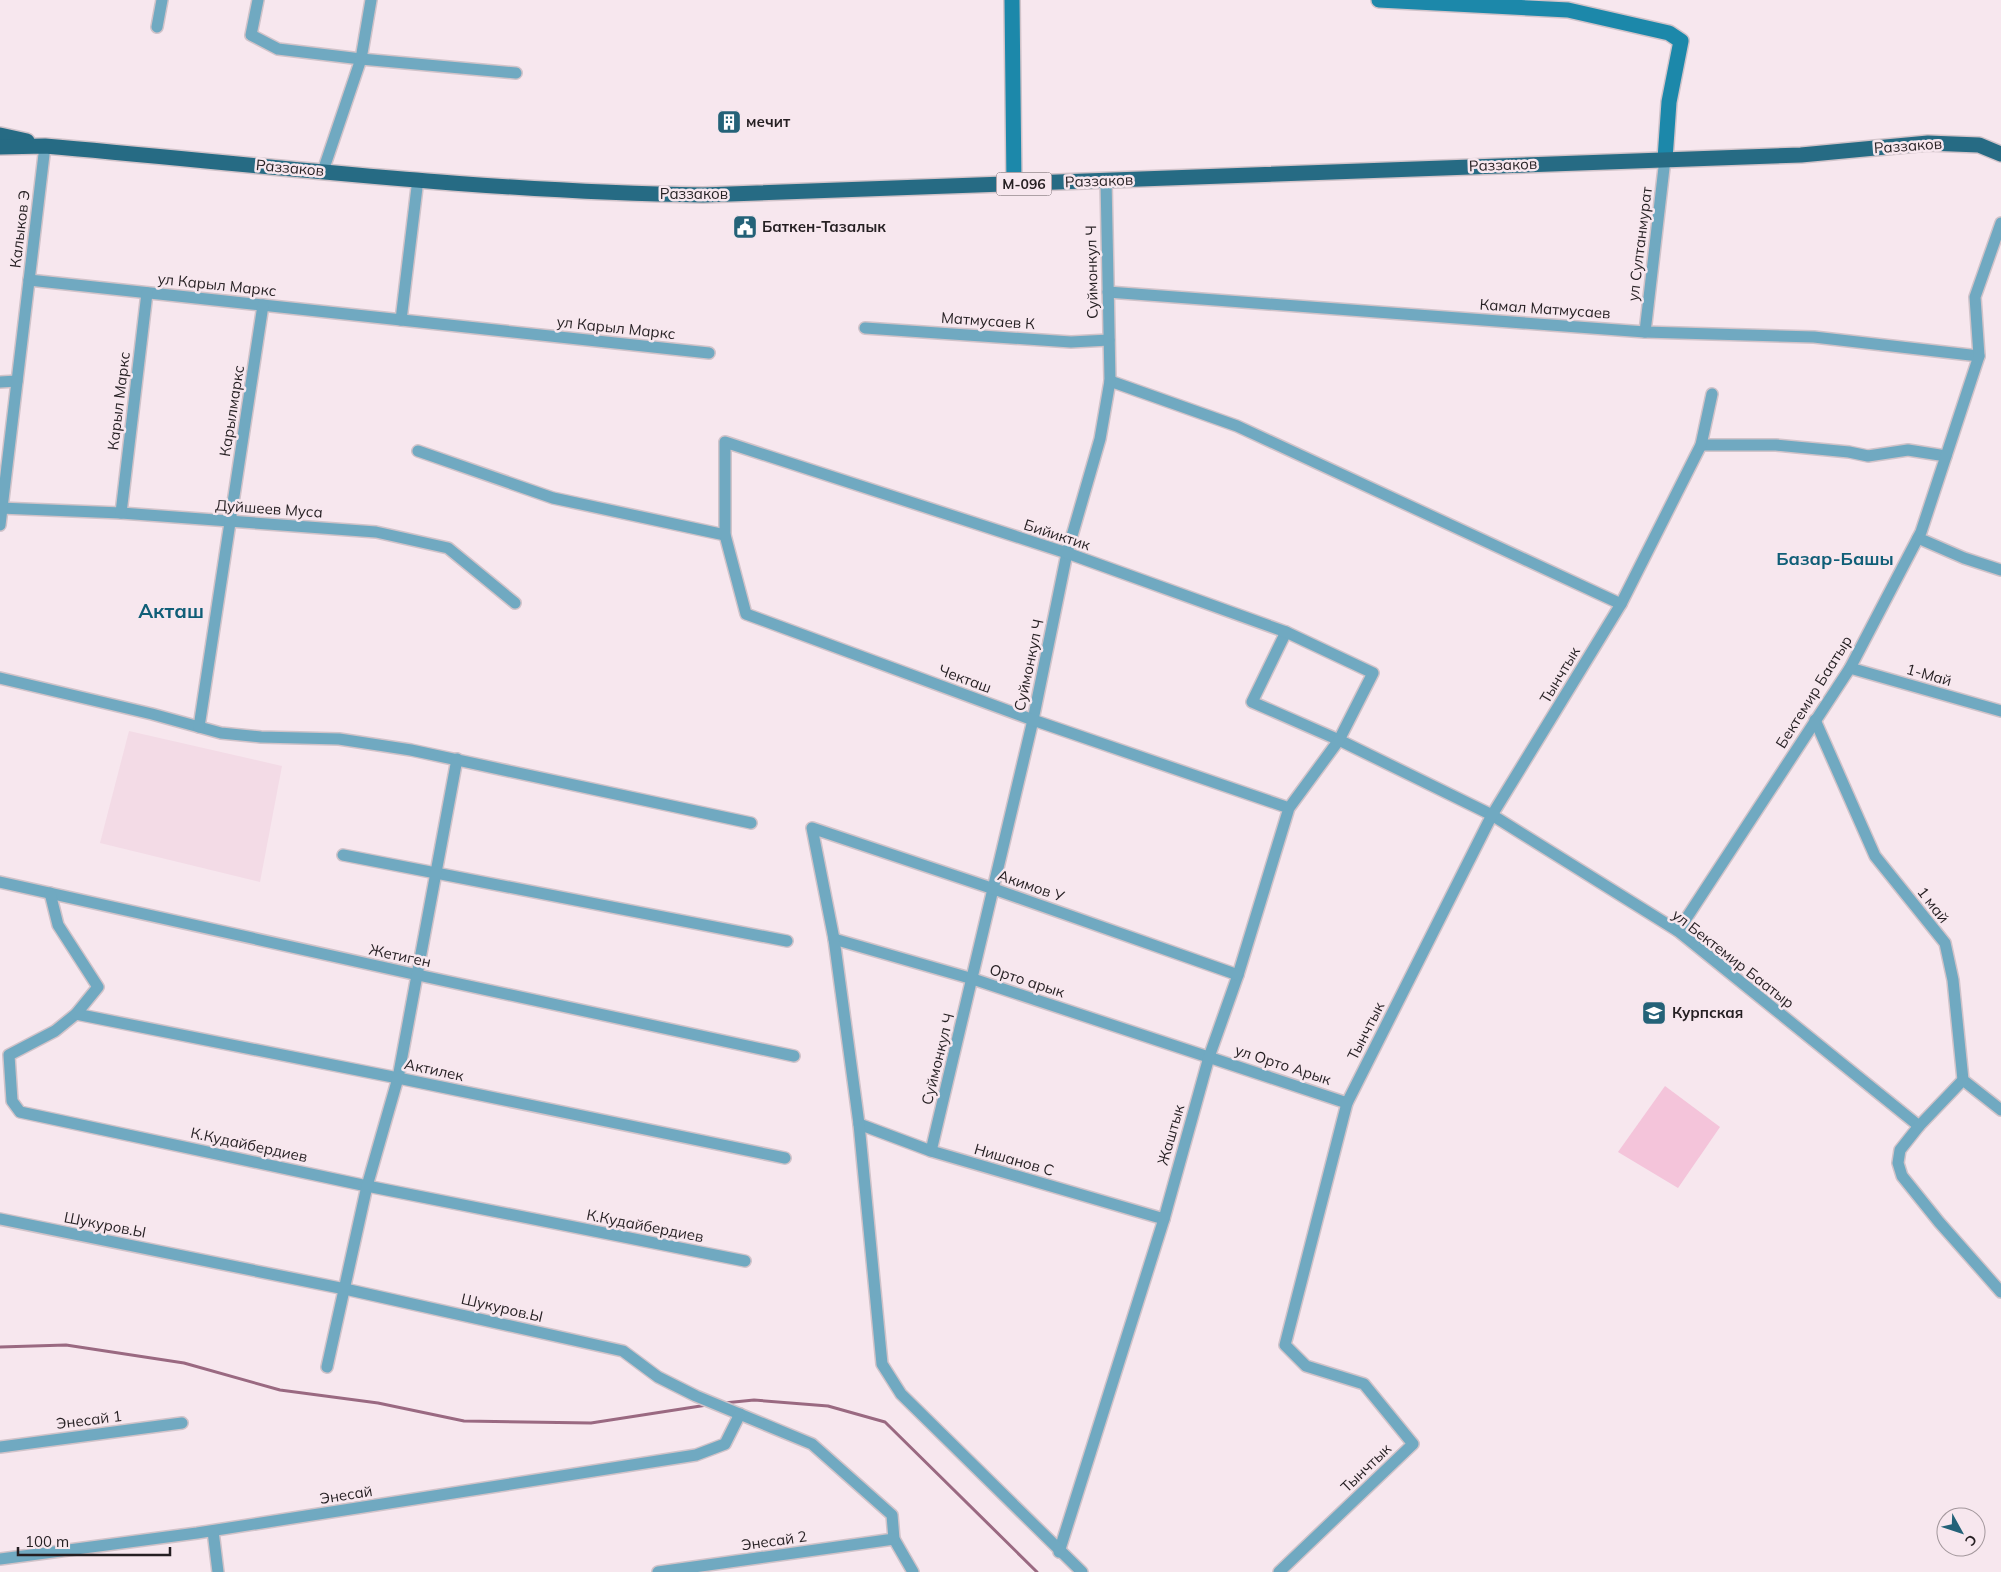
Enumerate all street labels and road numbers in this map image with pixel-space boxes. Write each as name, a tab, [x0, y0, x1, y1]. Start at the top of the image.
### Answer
street label: Раззаков	[1873, 134, 1943, 157]
street label: Раззаков	[1469, 154, 1537, 175]
street label: Раззаков	[255, 155, 325, 180]
street label: Раззаков	[1065, 170, 1133, 191]
road number: М-096	[996, 172, 1052, 195]
street label: Раззаков	[660, 184, 728, 203]
street label: ул Султанмурат	[1623, 185, 1656, 302]
street label: Калыков Э	[5, 189, 34, 269]
street label: Суймонкул Ч	[1081, 225, 1102, 319]
street label: ул Карыл Маркс	[157, 269, 277, 300]
street label: Камал Матмусаев	[1479, 294, 1611, 323]
street label: Матмусаев К	[940, 308, 1036, 333]
street label: ул Карыл Маркс	[556, 312, 676, 343]
street label: Карыл Маркс	[103, 351, 134, 451]
street label: Карылмаркс	[215, 364, 248, 458]
street label: Дуйшеев Муса	[215, 495, 323, 522]
street label: Бийиктик	[1021, 515, 1094, 554]
street label: Суймонкул Ч	[1009, 617, 1048, 713]
street label: Бектемир Баатыр	[1771, 632, 1856, 752]
street label: Тынчтык	[1535, 642, 1584, 706]
street label: 1-Май	[1904, 659, 1954, 690]
street label: Чекташ	[936, 660, 994, 697]
street label: Акимов У	[995, 865, 1067, 906]
street label: 1 май	[1913, 883, 1954, 927]
street label: ул Бектемир Баатыр	[1668, 905, 1798, 1012]
street label: Жетиген	[367, 940, 433, 971]
street label: Орто арык	[987, 959, 1068, 1002]
street label: Тынчтык	[1343, 998, 1389, 1063]
street label: Суймонкул Ч	[917, 1011, 958, 1107]
street label: ул Орто Арык	[1233, 1040, 1335, 1089]
street label: Актилек	[403, 1054, 466, 1085]
street label: Жаштык	[1153, 1101, 1189, 1167]
street label: К.Кудайбердиев	[189, 1123, 309, 1166]
street label: Нишанов С	[972, 1139, 1056, 1180]
street label: К.Кудайбердиев	[585, 1205, 705, 1246]
street label: Шукуров.Ы	[62, 1207, 148, 1242]
street label: Шукуров.Ы	[459, 1289, 545, 1326]
street label: Энесай 1	[55, 1406, 123, 1433]
street label: Тынчтык	[1337, 1438, 1395, 1496]
street label: Энесай	[318, 1481, 374, 1508]
street label: Энесай 2	[740, 1526, 808, 1555]

